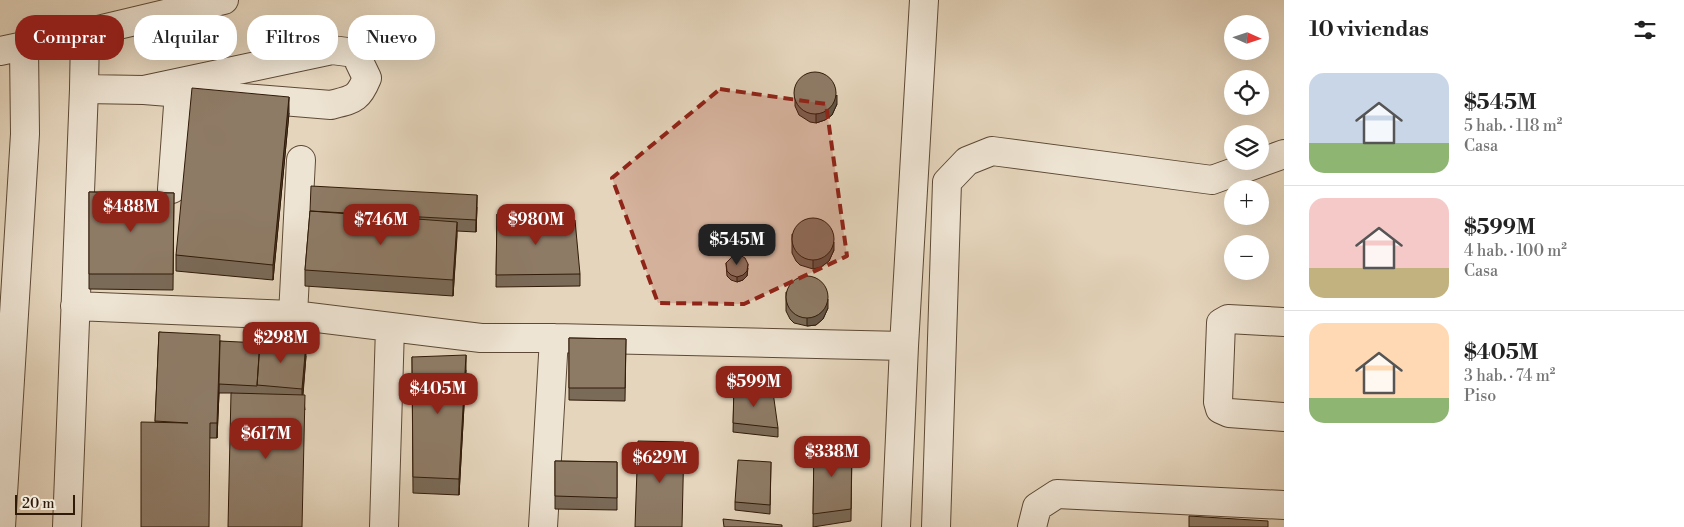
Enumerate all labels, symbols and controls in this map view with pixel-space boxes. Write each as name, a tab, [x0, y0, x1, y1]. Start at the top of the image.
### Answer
chip: Comprar	[15, 15, 124, 60]
chip: Alquilar	[134, 15, 237, 60]
chip: Filtros	[247, 15, 338, 60]
chip: Nuevo	[348, 15, 435, 60]
north arrow	[1224, 15, 1269, 60]
map controls	[1224, 15, 1269, 280]
icon: filters	[1631, 16, 1659, 44]
text: 10 viviendas	[1309, 17, 1429, 43]
button: locate	[1224, 70, 1269, 115]
text: $545M	[1464, 90, 1536, 116]
icon: home	[1349, 93, 1409, 153]
text: 5 hab. · 118 m²	[1464, 116, 1562, 136]
button: layers	[1224, 125, 1269, 170]
text: Casa	[1464, 136, 1498, 156]
button: +	[1224, 180, 1269, 225]
pin: $488M	[96, 190, 166, 233]
text: $488M	[103, 197, 159, 217]
pin: $746M	[346, 204, 416, 246]
pin: $980M	[501, 204, 571, 246]
text: $746M	[354, 210, 408, 230]
text: $980M	[508, 210, 564, 230]
text: $599M	[1464, 215, 1535, 241]
icon: home	[1349, 218, 1409, 278]
pin: $545M	[702, 224, 772, 266]
text: $545M	[709, 230, 765, 250]
button: −	[1224, 235, 1269, 280]
text: 4 hab. · 100 m²	[1464, 241, 1567, 261]
text: Casa	[1464, 261, 1498, 281]
pin: $298M	[246, 322, 316, 364]
text: $298M	[254, 328, 308, 348]
text: $405M	[1464, 340, 1538, 366]
icon: home	[1349, 343, 1409, 403]
pin: $599M	[719, 366, 789, 408]
text: 3 hab. · 74 m²	[1464, 366, 1555, 386]
pin: $405M	[403, 372, 473, 415]
text: $599M	[727, 372, 781, 392]
text: $405M	[410, 379, 466, 399]
text: Piso	[1464, 386, 1496, 406]
pin: $617M	[231, 418, 301, 460]
text: $617M	[241, 424, 291, 444]
pin: $338M	[797, 436, 867, 478]
pin: $629M	[625, 442, 695, 484]
text: $338M	[805, 442, 859, 462]
text: $629M	[633, 448, 687, 468]
scale bar	[15, 492, 75, 515]
text: 20 m	[22, 495, 54, 513]

